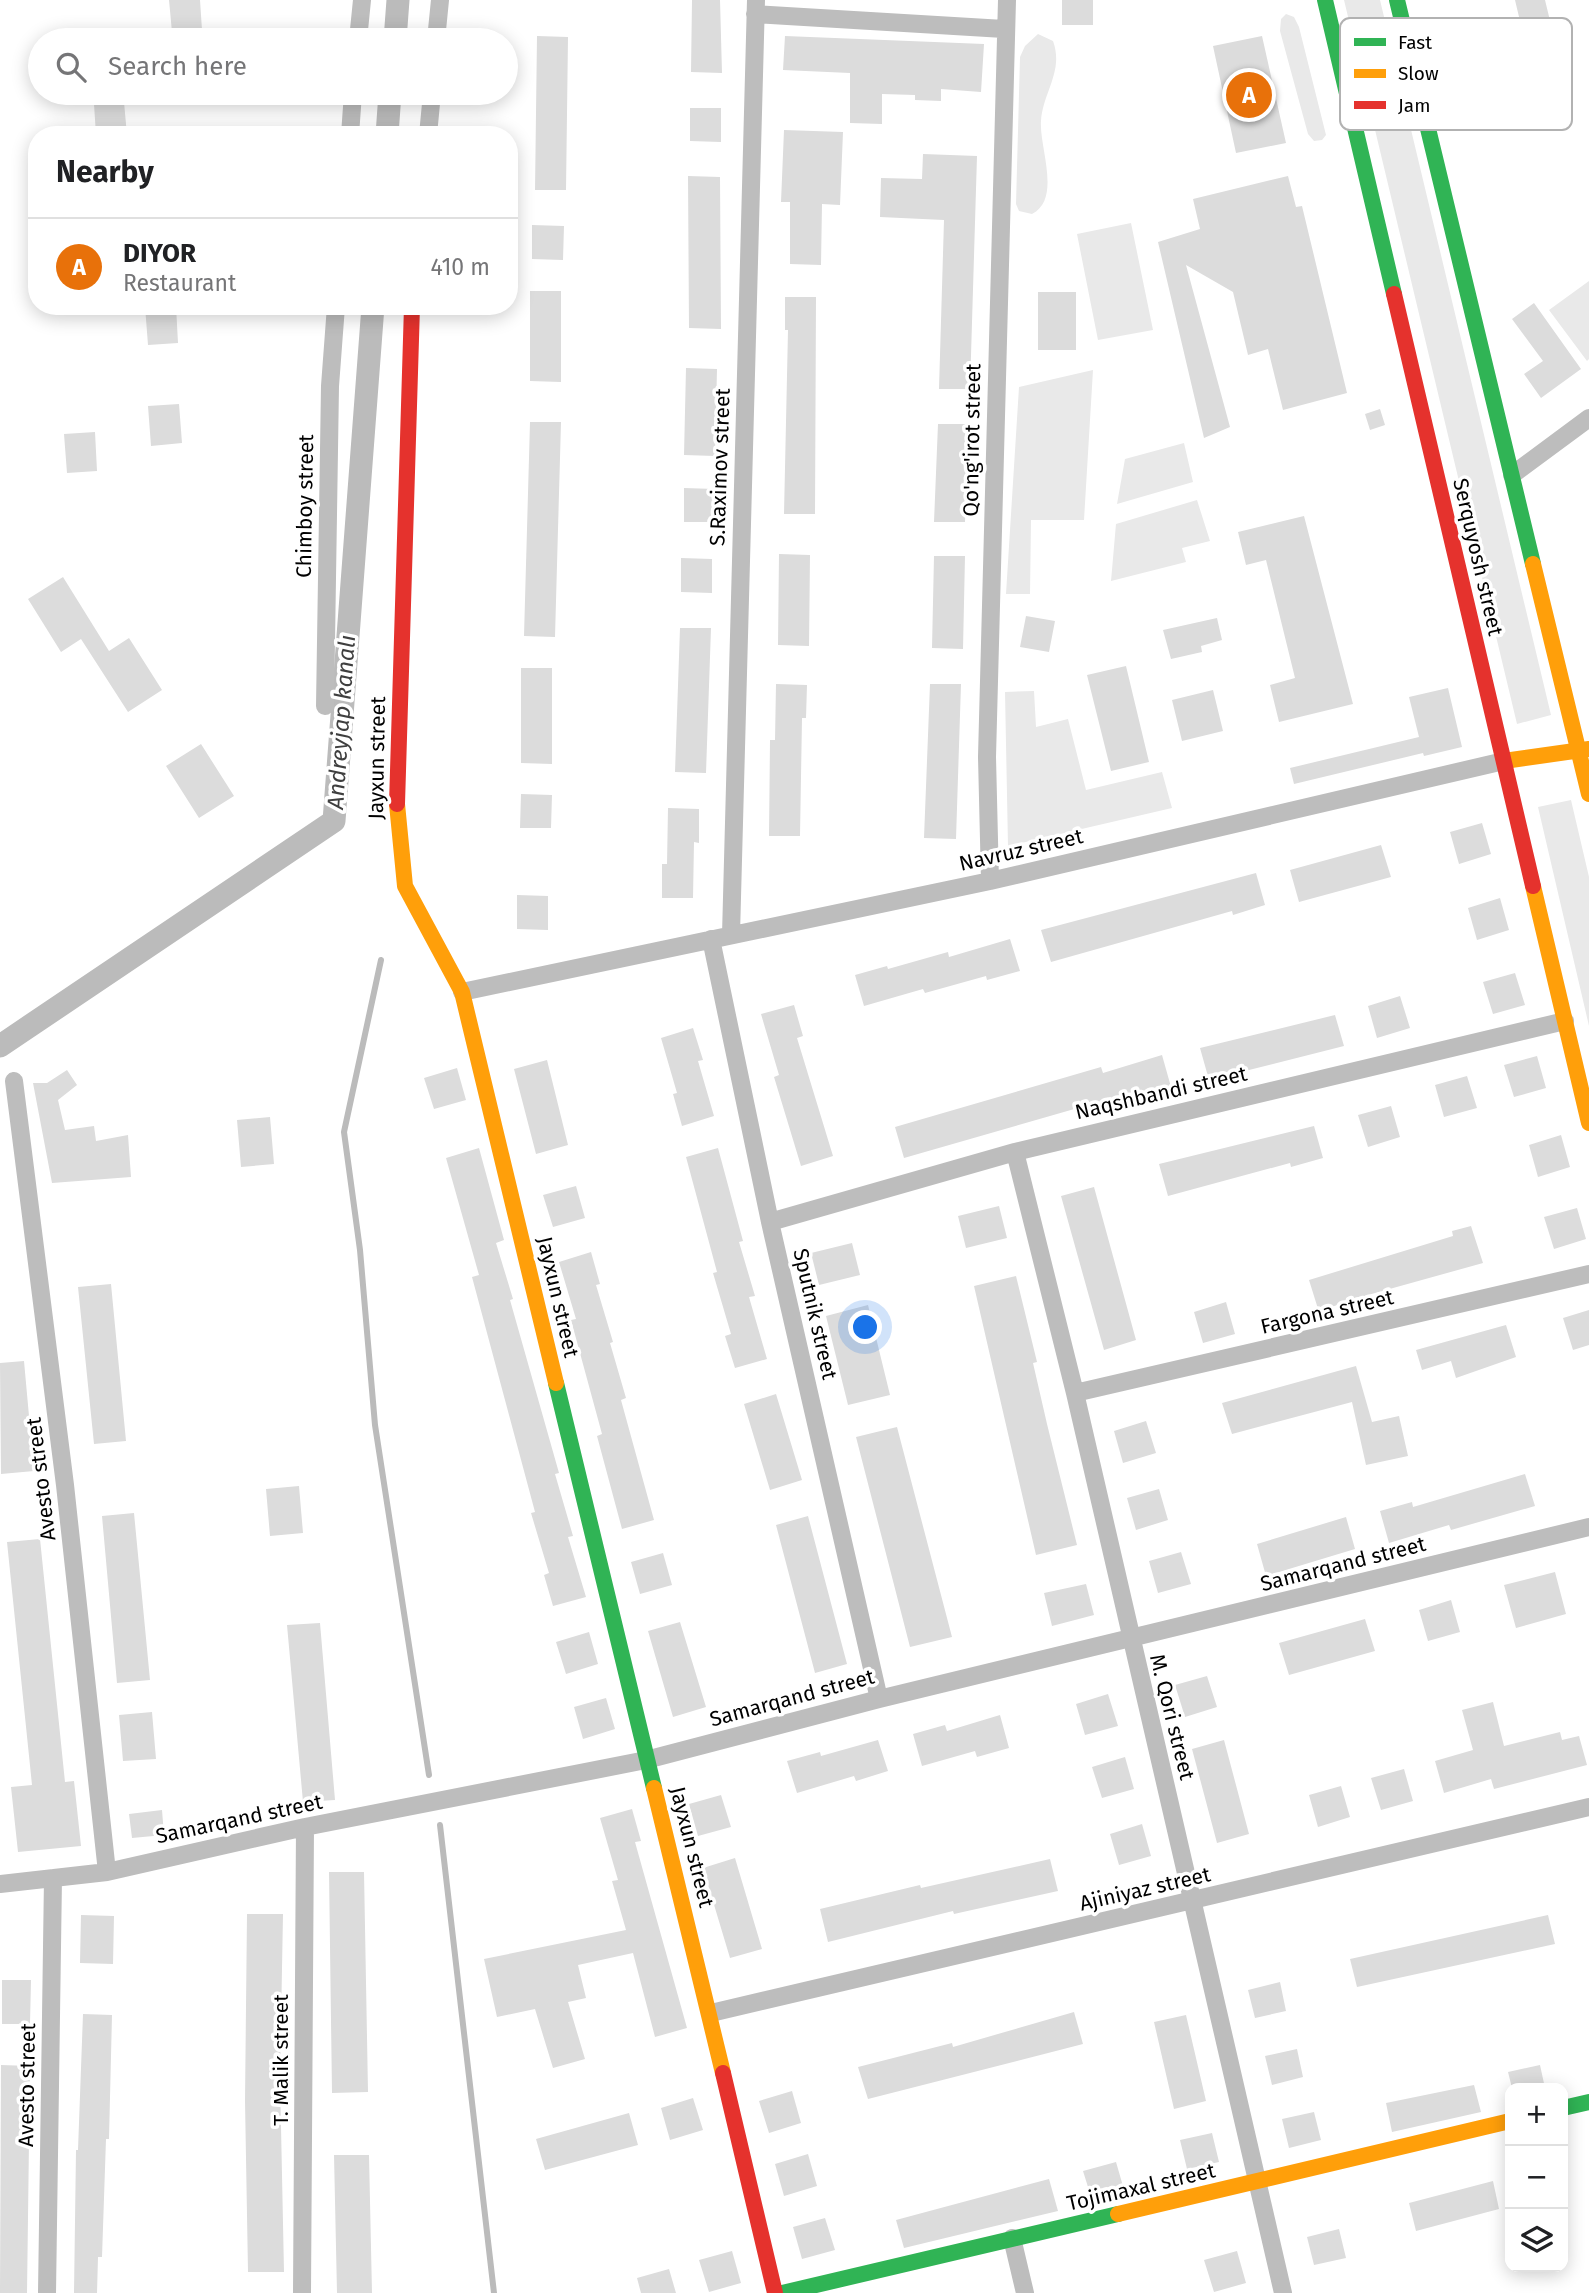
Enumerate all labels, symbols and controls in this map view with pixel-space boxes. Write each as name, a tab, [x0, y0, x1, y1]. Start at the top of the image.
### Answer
legend	[1340, 18, 1572, 130]
search box	[28, 28, 518, 105]
text: Fast	[1398, 31, 1432, 54]
icon: search	[52, 48, 90, 86]
text: Search here	[108, 51, 247, 82]
text: Slow	[1398, 62, 1439, 85]
pin: A	[1226, 69, 1272, 121]
text: Jam	[1398, 94, 1430, 117]
text: Nearby	[56, 154, 154, 190]
text: DIYOR	[123, 238, 196, 269]
text: A	[72, 253, 86, 281]
text: 410 m	[430, 253, 490, 281]
text: Restaurant	[123, 269, 236, 297]
street label: Qo'ng'irot street	[958, 363, 986, 517]
street label: S.Raximov street	[704, 387, 736, 546]
street label: Chimboy street	[291, 434, 319, 578]
street label: Serquyosh street	[1447, 476, 1509, 639]
water label: Andreyjap kanalı	[321, 634, 361, 811]
street label: Jayxun street	[363, 696, 391, 820]
street label: Navruz street	[957, 823, 1086, 877]
street label: Naqshbandi street	[1072, 1060, 1250, 1125]
street label: Jayxun street	[531, 1234, 585, 1360]
street label: Sputnik street	[787, 1246, 843, 1382]
street label: Fargona street	[1258, 1284, 1396, 1340]
your location	[848, 1310, 882, 1344]
street label: Avesto street	[20, 1415, 61, 1542]
street label: Samarqand street	[1258, 1531, 1429, 1597]
street label: M. Qori street	[1144, 1651, 1200, 1783]
street label: Samarqand street	[707, 1663, 878, 1732]
street label: Jayxun street	[664, 1784, 720, 1910]
street label: Samarqand street	[153, 1789, 325, 1849]
street label: Ajiniyaz street	[1077, 1861, 1213, 1917]
street label: T. Malik street	[268, 1994, 294, 2126]
street label: Avesto street	[13, 2022, 41, 2147]
map controls	[1505, 2083, 1568, 2272]
button: +	[1505, 2083, 1568, 2146]
button: −	[1505, 2146, 1568, 2209]
street label: Tojimaxal street	[1064, 2157, 1218, 2217]
button: layers	[1505, 2209, 1568, 2272]

